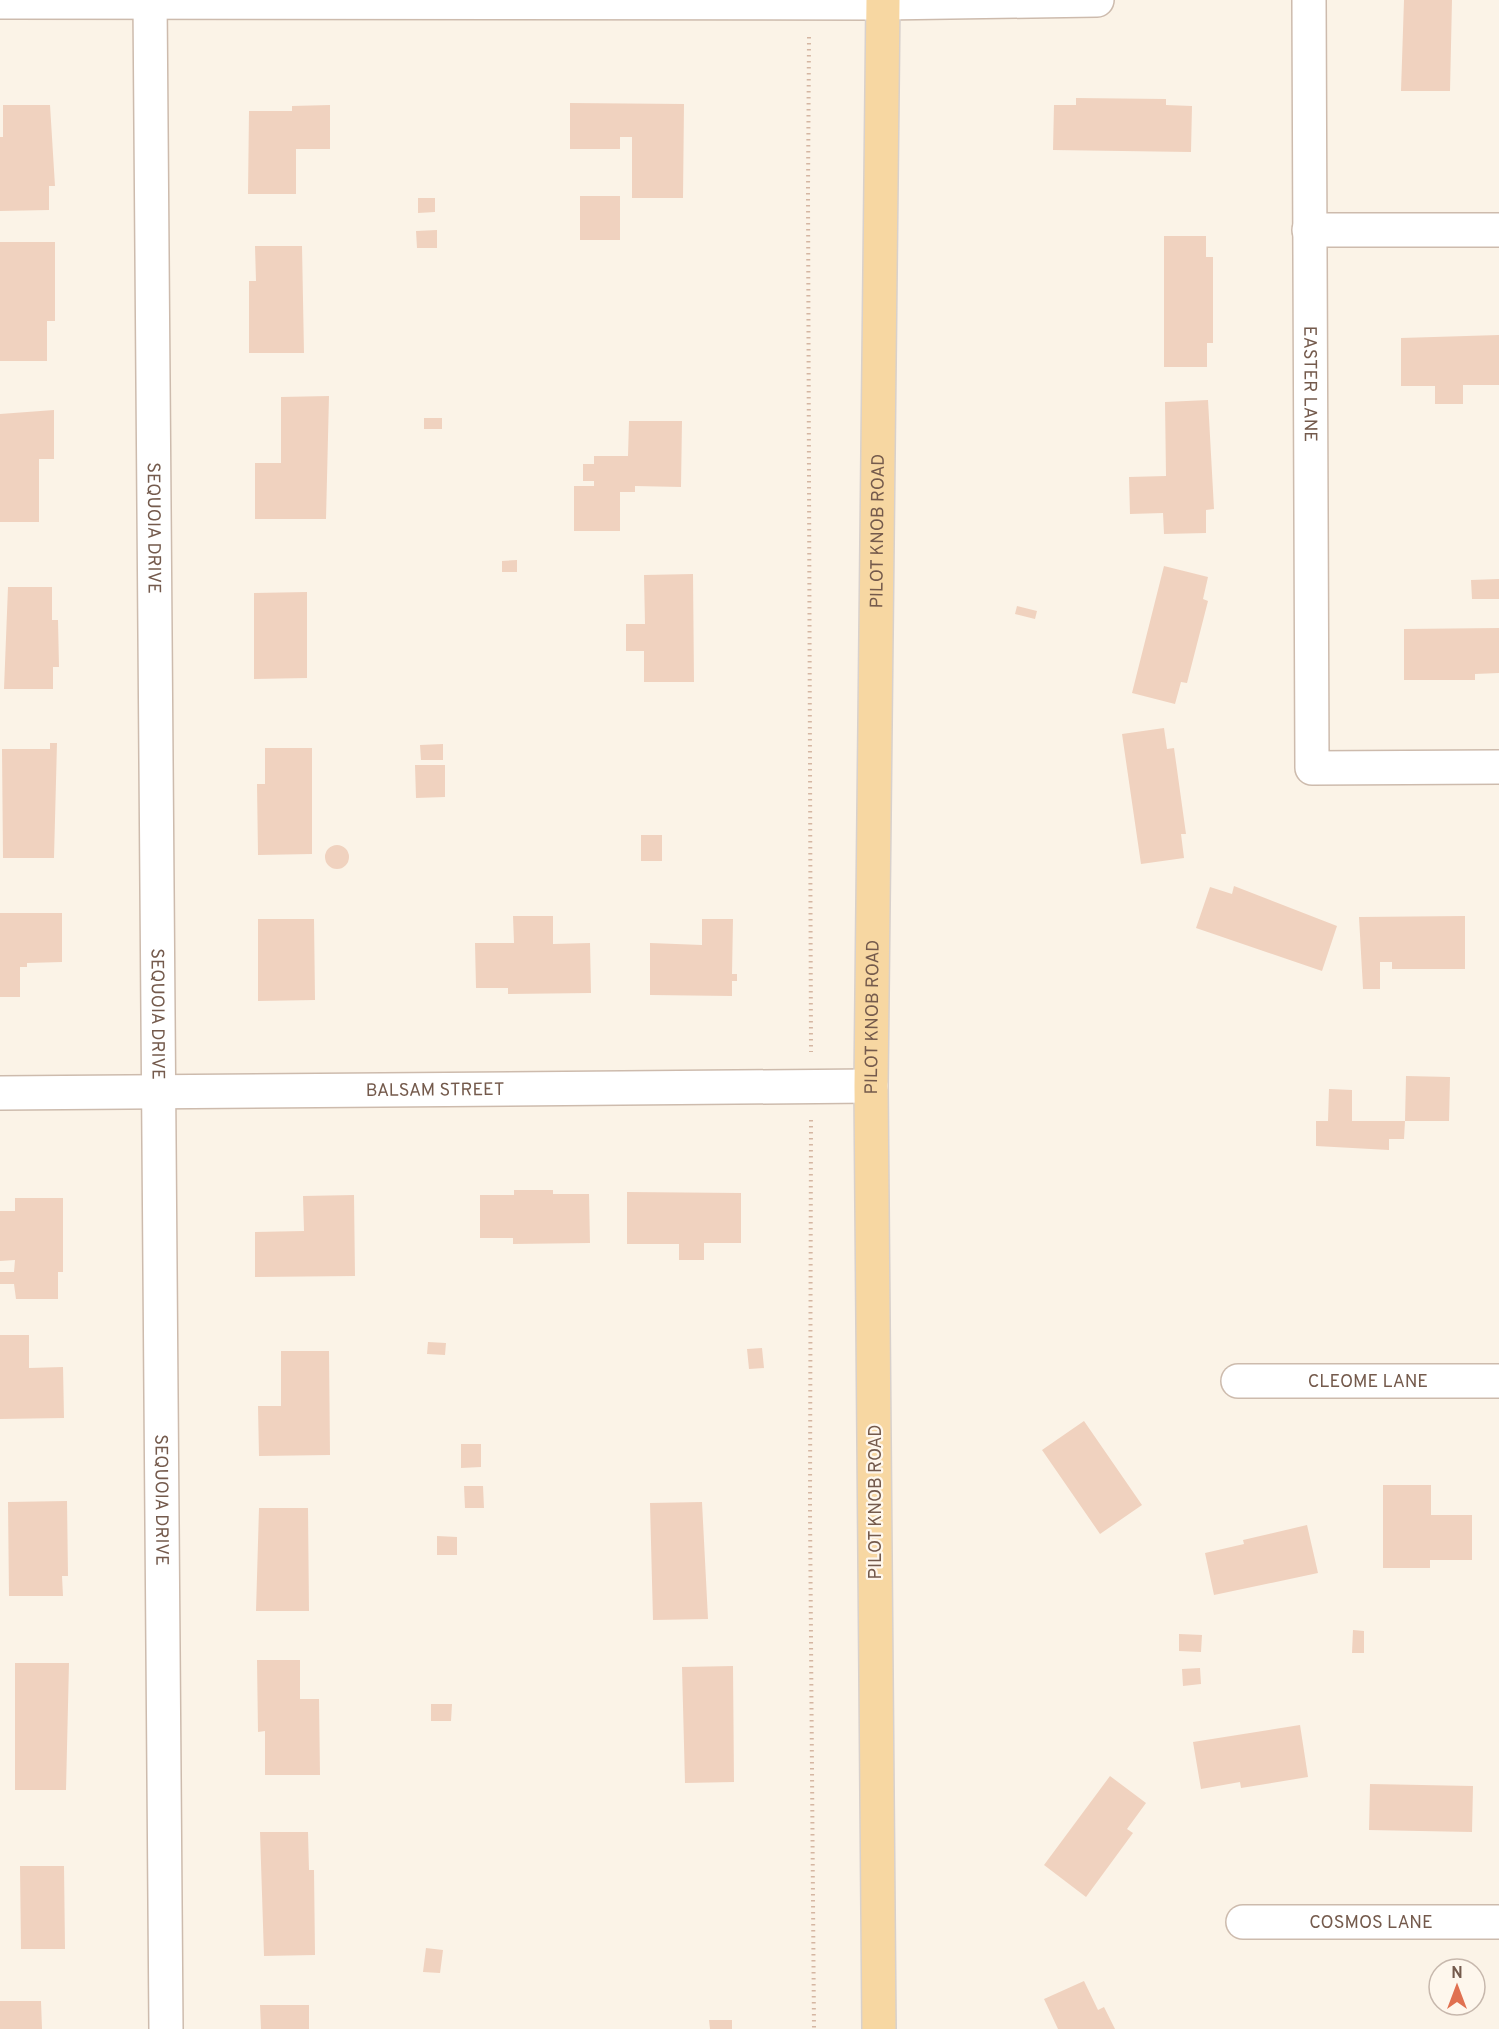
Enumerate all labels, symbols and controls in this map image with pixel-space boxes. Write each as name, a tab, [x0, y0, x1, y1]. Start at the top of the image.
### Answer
street label: EASTER LANE	[1297, 326, 1321, 442]
street label: PILOT KNOB ROAD	[866, 453, 891, 609]
street label: SEQUOIA DRIVE	[141, 462, 165, 594]
street label: PILOT KNOB ROAD	[861, 939, 886, 1095]
street label: SEQUOIA DRIVE	[144, 948, 169, 1080]
street label: BALSAM STREET	[366, 1079, 504, 1103]
street label: CLEOME LANE	[1308, 1371, 1428, 1394]
street label: PILOT KNOB ROAD	[865, 1425, 888, 1579]
street label: SEQUOIA DRIVE	[148, 1434, 172, 1566]
street label: COSMOS LANE	[1309, 1912, 1433, 1935]
north arrow	[1427, 1957, 1487, 2017]
text: N	[1451, 1964, 1463, 1984]

